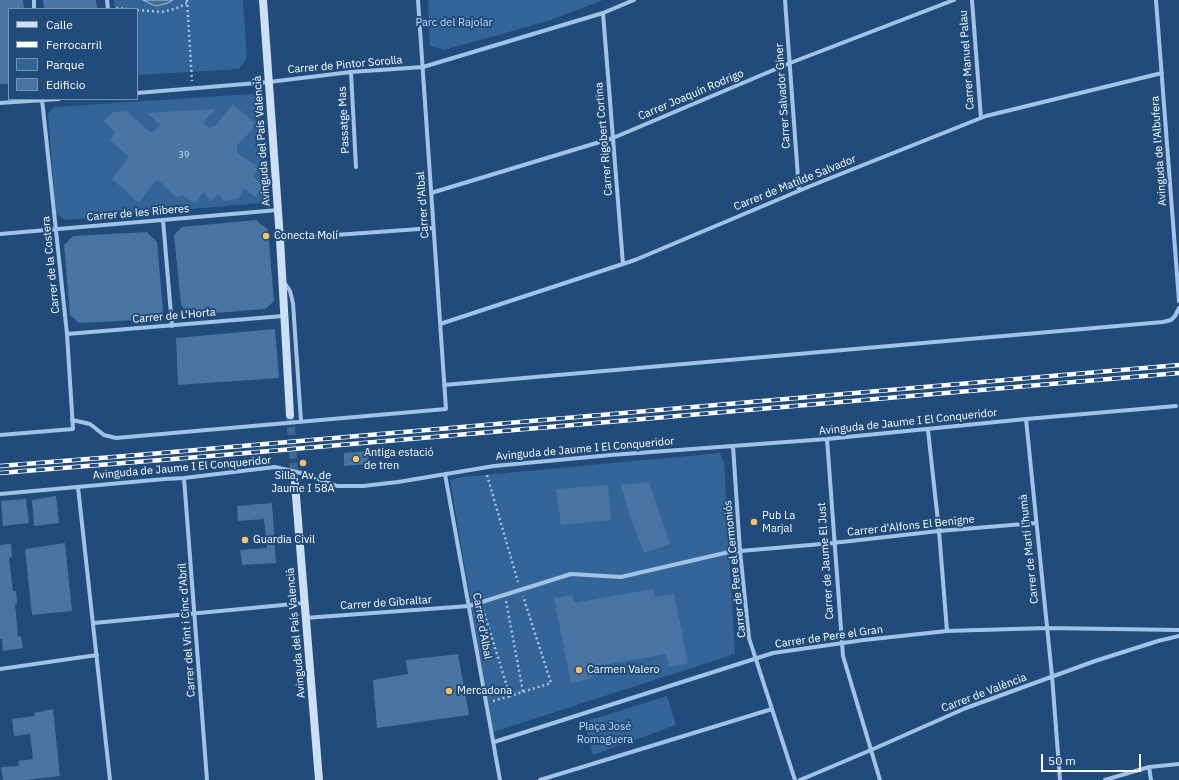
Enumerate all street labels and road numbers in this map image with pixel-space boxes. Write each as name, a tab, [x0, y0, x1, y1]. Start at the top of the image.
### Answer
street label: Carrer Manuel Palau	[957, 10, 977, 110]
street label: Carrer Salvador Giner	[773, 43, 793, 149]
street label: Carrer de Pintor Sorolla	[287, 53, 403, 77]
street label: Carrer Joaquín Rodrigo	[636, 67, 746, 123]
street label: Avinguda del País Valencià	[251, 75, 273, 207]
street label: Carrer Rigobert Cortina	[592, 82, 616, 196]
street label: Passatge Mas	[336, 86, 352, 154]
street label: Avinguda de l'Albufera	[1149, 96, 1169, 206]
street label: Carrer de Matilde Salvador	[732, 152, 858, 214]
street label: Carrer d'Albal	[414, 171, 432, 239]
street label: Carrer de les Riberes	[86, 202, 190, 224]
street label: Carrer de la Costera	[39, 216, 63, 314]
street label: Carrer de L'Horta	[132, 306, 216, 326]
street label: Avinguda de Jaume I El Conqueridor	[818, 406, 998, 438]
street label: Avinguda de Jaume I El Conqueridor	[495, 435, 675, 463]
street label: Avinguda de Jaume I El Conqueridor	[92, 454, 272, 482]
street label: Carrer de Martí l'humà	[1017, 494, 1041, 604]
street label: Carrer de Pere el Cermoniós	[721, 500, 749, 638]
street label: Carrer de Jaume El Just	[815, 502, 837, 620]
street label: Carrer d'Alfons El Benigne	[847, 513, 975, 539]
street label: Carrer del Vint i Cinc d'Abril	[176, 562, 198, 698]
street label: Avinguda del País Valencià	[284, 567, 308, 699]
street label: Carrer d'Albal	[470, 592, 494, 660]
street label: Carrer de Gibraltar	[340, 593, 432, 613]
street label: Carrer de Pere el Gran	[774, 623, 884, 651]
street label: Carrer de València	[940, 671, 1028, 715]

